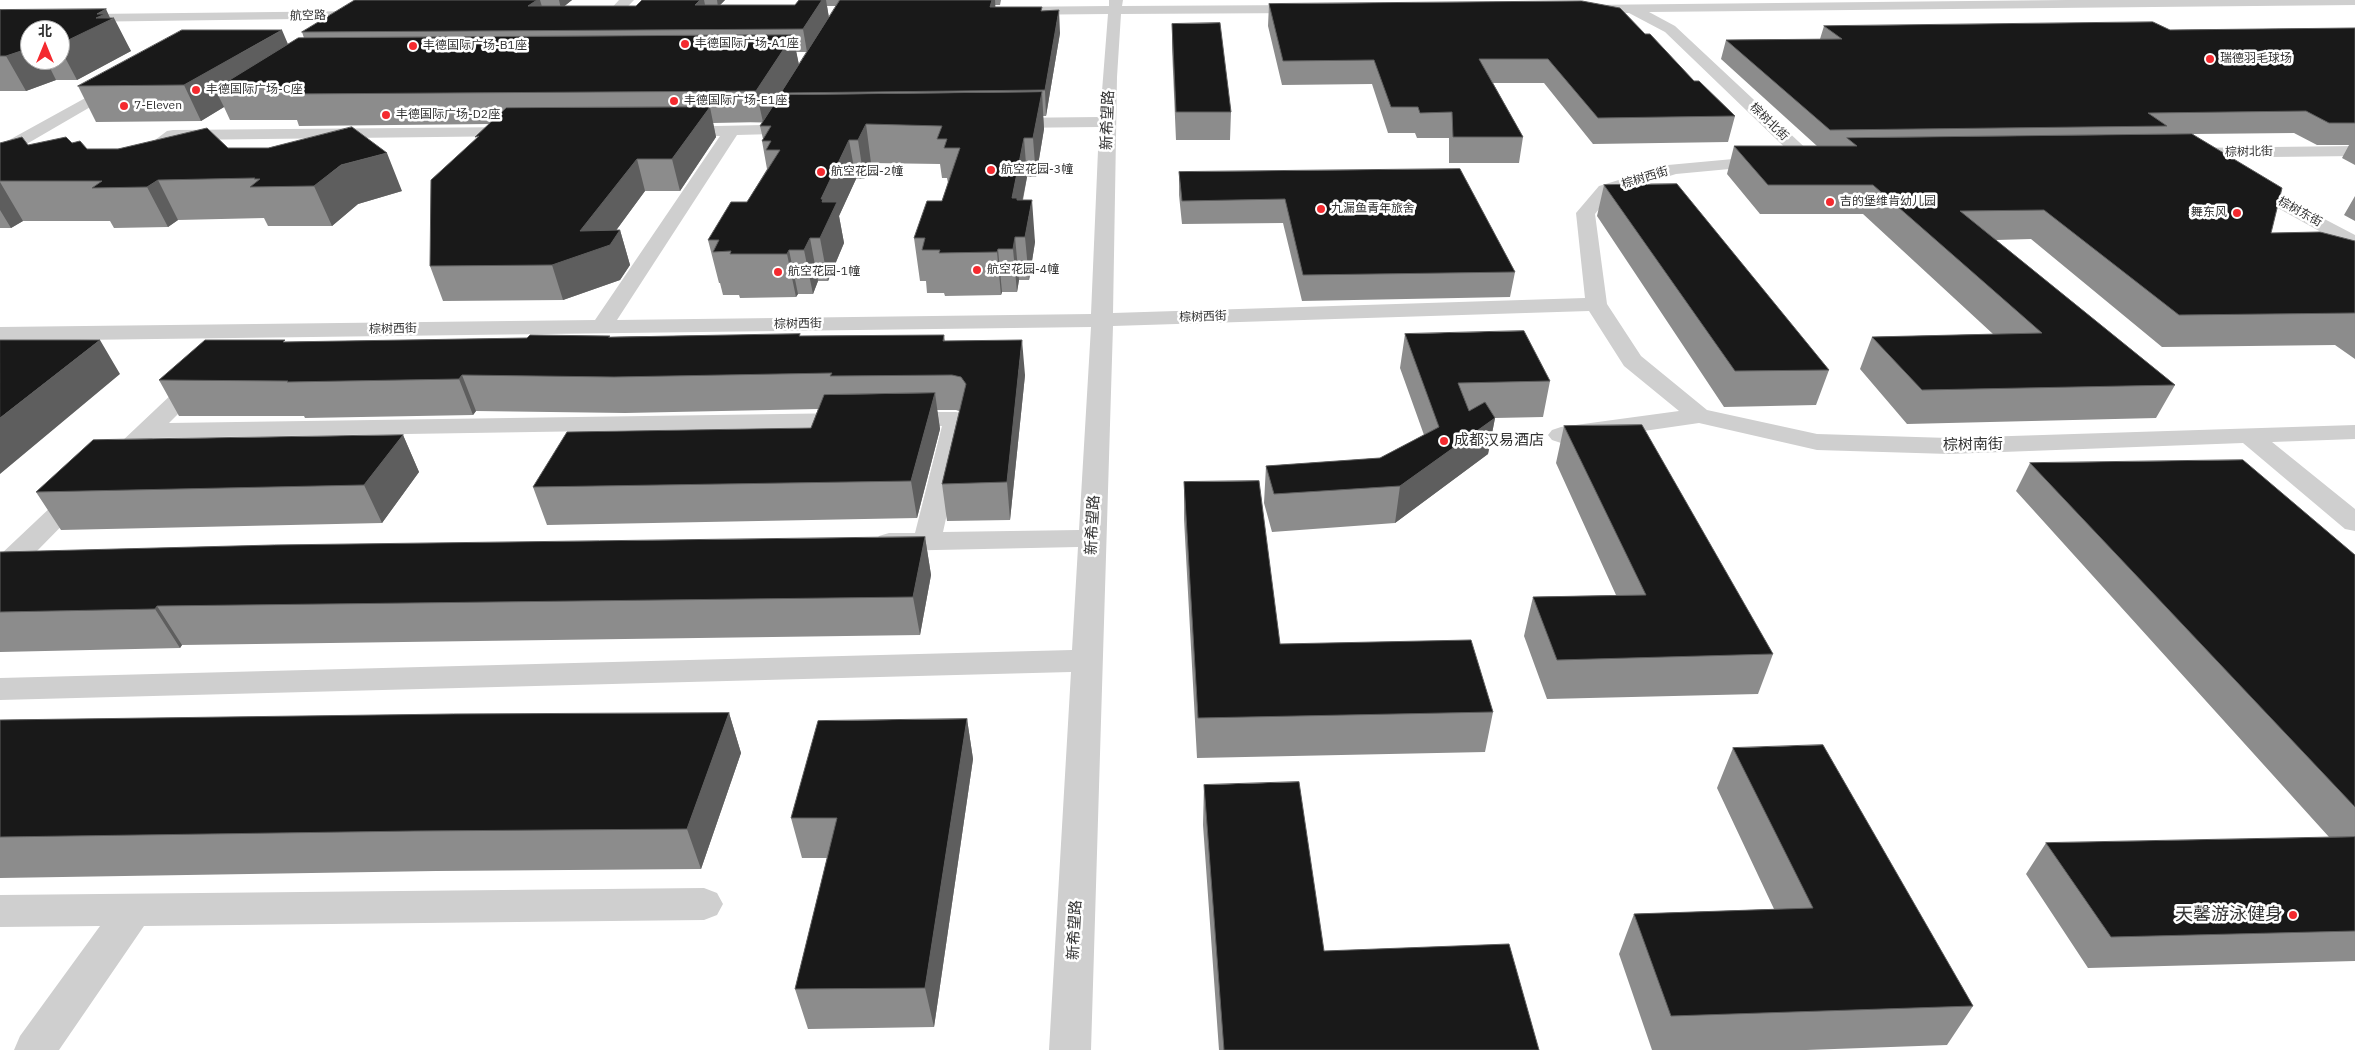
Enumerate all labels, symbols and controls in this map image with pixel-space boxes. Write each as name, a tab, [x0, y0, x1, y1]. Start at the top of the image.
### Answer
street label: 航空路	[290, 8, 326, 24]
north arrow	[20, 20, 70, 70]
text: 北	[38, 22, 52, 40]
place label: 丰德国际广场-A1座	[695, 37, 798, 51]
marker: 丰德国际广场-A1座	[679, 38, 691, 50]
place label: 丰德国际广场-B1座	[423, 39, 527, 53]
marker: 丰德国际广场-B1座	[407, 40, 419, 52]
place label: 瑞德羽毛球场	[2220, 52, 2292, 66]
marker: 瑞德羽毛球场	[2204, 53, 2216, 65]
place label: 丰德国际广场-C座	[206, 83, 302, 97]
marker: 丰德国际广场-C座	[190, 84, 202, 96]
street label: 新希望路	[1098, 90, 1118, 150]
place label: 丰德国际广场-E1座	[684, 94, 787, 108]
marker: 丰德国际广场-E1座	[668, 95, 680, 107]
place label: 7-Eleven	[134, 99, 182, 113]
marker: 7-Eleven	[118, 100, 130, 112]
street label: 棕树北街	[1747, 100, 1791, 144]
place label: 丰德国际广场-D2座	[396, 108, 500, 122]
marker: 丰德国际广场-D2座	[380, 109, 392, 121]
street label: 棕树北街	[2225, 144, 2273, 160]
place label: 航空花园-3幢	[1001, 163, 1073, 177]
marker: 航空花园-3幢	[985, 164, 997, 176]
street label: 棕树西街	[1620, 164, 1670, 192]
place label: 航空花园-2幢	[831, 165, 903, 179]
marker: 航空花园-2幢	[815, 166, 827, 178]
street label: 棕树东街	[2276, 194, 2324, 230]
place label: 吉的堡维肯幼儿园	[1840, 195, 1936, 209]
marker: 吉的堡维肯幼儿园	[1824, 196, 1836, 208]
place label: 九漏鱼青年旅舍	[1331, 202, 1415, 216]
marker: 九漏鱼青年旅舍	[1315, 203, 1327, 215]
place label: 舞东风	[2191, 206, 2227, 220]
marker: 舞东风	[2231, 207, 2243, 219]
place label: 航空花园-4幢	[987, 263, 1059, 277]
marker: 航空花园-4幢	[971, 264, 983, 276]
place label: 航空花园-1幢	[788, 265, 860, 279]
marker: 航空花园-1幢	[772, 266, 784, 278]
street label: 棕树西街	[1179, 309, 1227, 325]
street label: 棕树西街	[774, 316, 822, 332]
street label: 棕树西街	[369, 321, 417, 337]
place label: 成都汉易酒店	[1454, 432, 1544, 450]
marker: 成都汉易酒店	[1438, 435, 1450, 447]
street label: 棕树南街	[1943, 435, 2003, 455]
street label: 新希望路	[1082, 495, 1104, 555]
street label: 新希望路	[1064, 900, 1086, 960]
place label: 天馨游泳健身	[2175, 904, 2283, 926]
marker: 天馨游泳健身	[2287, 909, 2299, 921]

